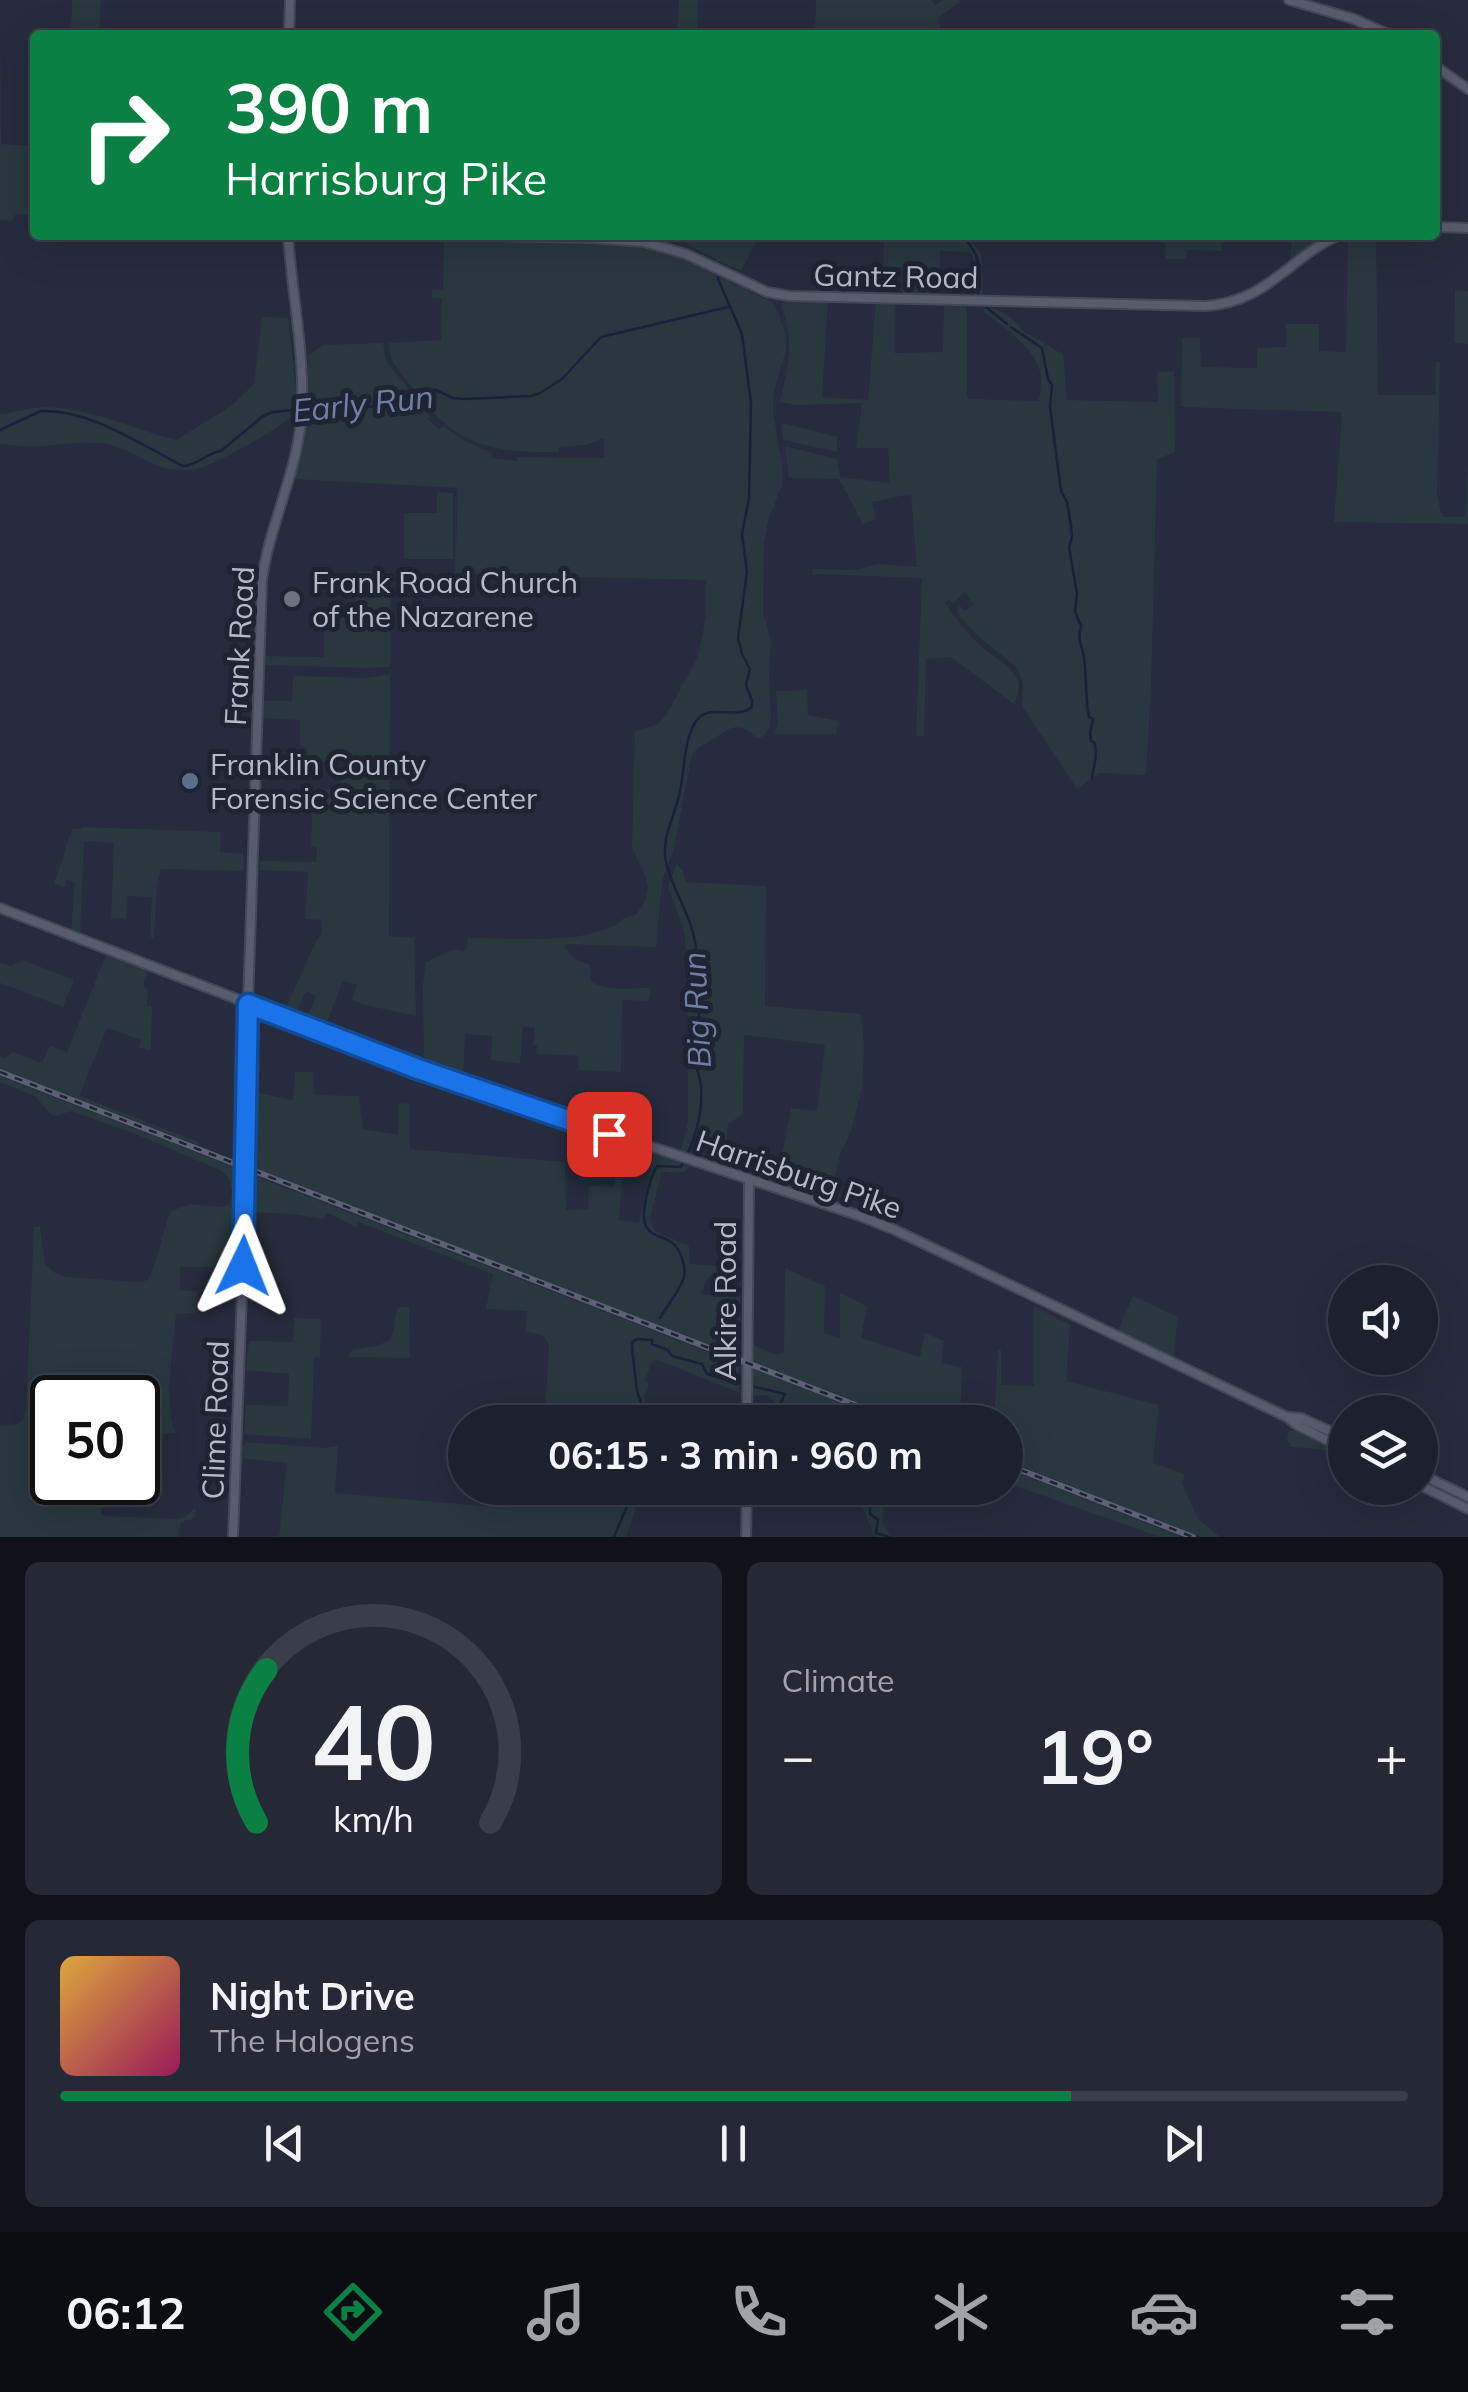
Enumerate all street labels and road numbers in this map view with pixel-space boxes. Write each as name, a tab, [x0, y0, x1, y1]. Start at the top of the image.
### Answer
street label: Gantz Road	[813, 256, 979, 296]
street label: Frank Road	[216, 565, 262, 727]
street label: Harrisburg Pike	[691, 1121, 907, 1227]
street label: Alkire Road	[706, 1221, 744, 1381]
street label: Clime Road	[193, 1340, 237, 1500]

